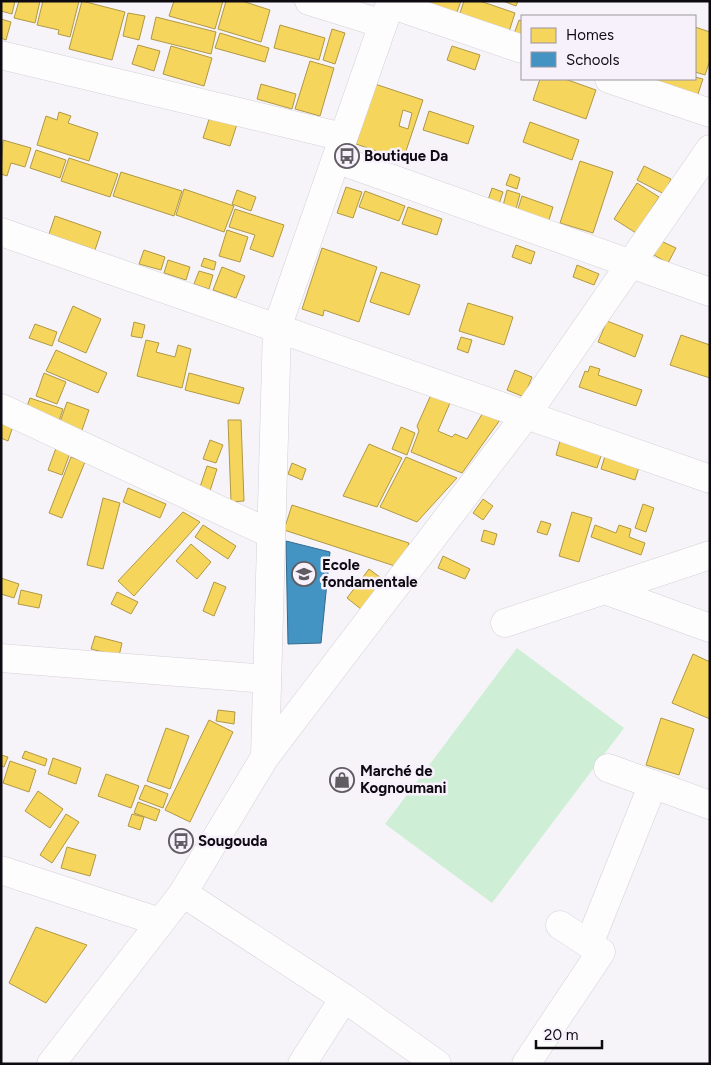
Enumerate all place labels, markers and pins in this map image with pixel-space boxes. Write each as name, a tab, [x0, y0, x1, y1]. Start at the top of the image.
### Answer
bus stop icon: Boutique Da	[334, 143, 360, 169]
place label: Boutique Da	[364, 147, 448, 165]
place label: Ecole fondamentale	[322, 556, 418, 591]
school or university icon: Ecole fondamentale	[291, 561, 317, 587]
place label: Marché de Kognoumani	[360, 762, 447, 797]
shop icon: Marché de Kognoumani	[329, 767, 355, 793]
bus stop icon: Sougouda	[168, 828, 194, 854]
place label: Sougouda	[198, 832, 268, 850]

